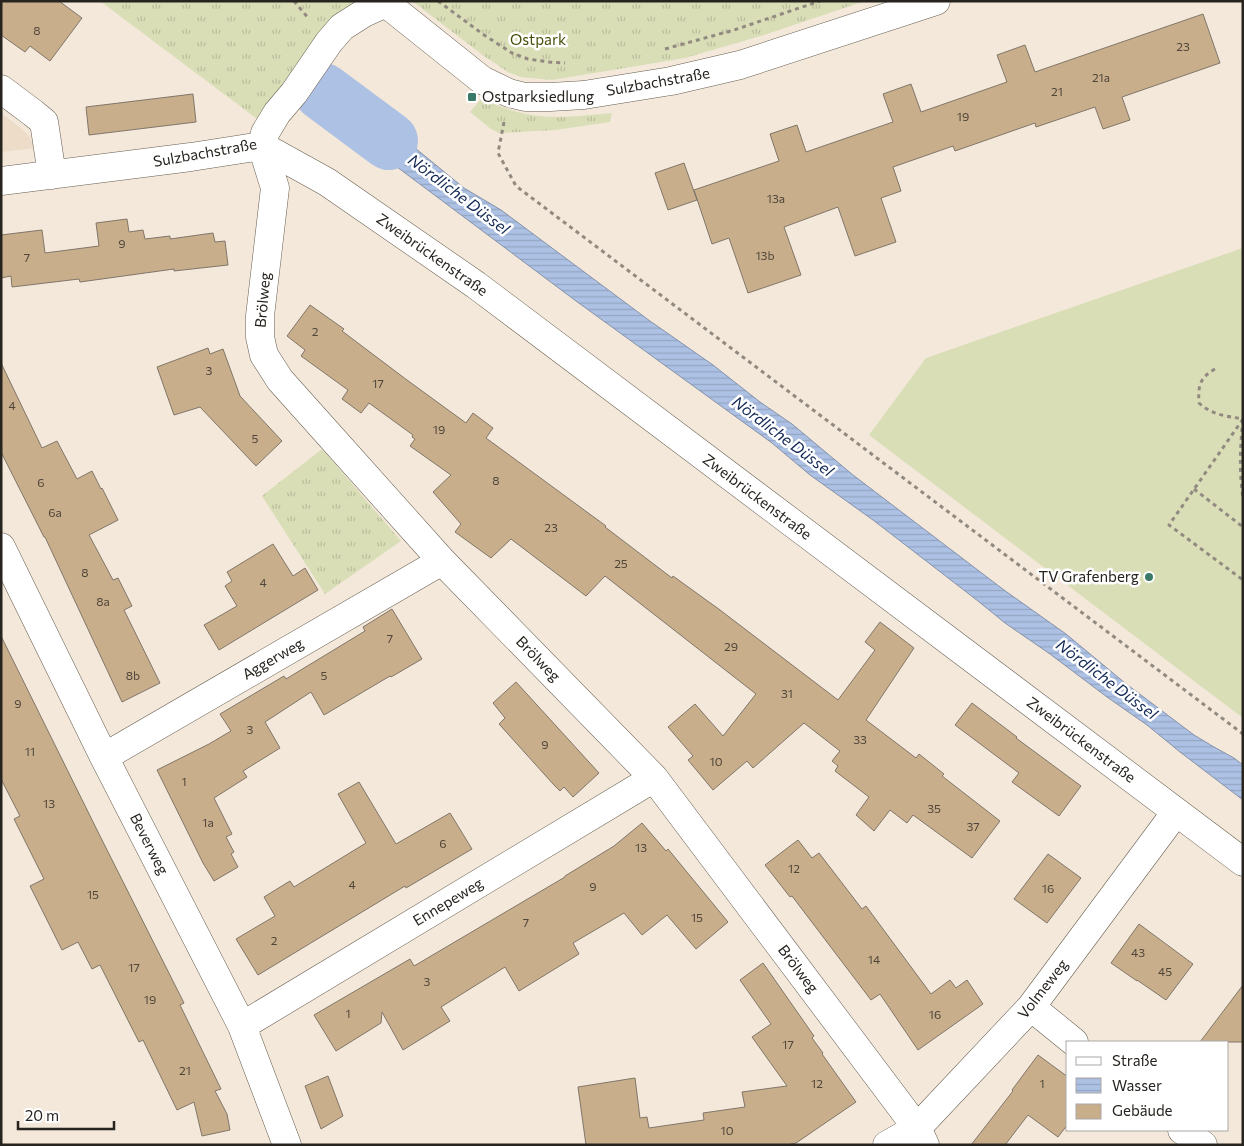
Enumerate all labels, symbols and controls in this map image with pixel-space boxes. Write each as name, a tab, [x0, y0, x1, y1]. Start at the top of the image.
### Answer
house number: 8	[33, 23, 41, 37]
park label: Ostpark	[510, 30, 566, 48]
house number: 23	[1176, 39, 1190, 53]
street label: Sulzbachstraße	[605, 63, 711, 99]
house number: 21a	[1092, 70, 1110, 84]
house number: 21	[1051, 84, 1063, 98]
place label: Ostparksiedlung	[482, 87, 594, 105]
marker: Ostparksiedlung	[466, 91, 478, 103]
house number: 19	[957, 109, 969, 123]
street label: Sulzbachstraße	[152, 134, 258, 170]
water label: Nördliche Düssel	[405, 149, 514, 238]
house number: 13a	[767, 191, 785, 205]
street label: Zweibrückenstraße	[374, 209, 492, 299]
house number: 9	[118, 236, 126, 250]
house number: 13b	[755, 248, 775, 262]
house number: 7	[24, 250, 30, 264]
street label: Brölweg	[251, 271, 273, 329]
house number: 2	[312, 324, 319, 338]
house number: 3	[206, 363, 213, 377]
house number: 17	[372, 376, 384, 390]
water label: Nördliche Düssel	[729, 391, 838, 480]
house number: 4	[8, 398, 16, 412]
house number: 19	[433, 422, 445, 436]
house number: 5	[252, 431, 259, 445]
street label: Zweibrückenstraße	[700, 449, 816, 543]
house number: 8	[492, 473, 500, 487]
house number: 6	[37, 475, 45, 489]
house number: 6a	[48, 505, 62, 519]
house number: 23	[544, 520, 558, 534]
house number: 25	[614, 556, 628, 570]
house number: 8	[81, 565, 89, 579]
place label: TV Grafenberg	[1039, 567, 1139, 585]
marker: TV Grafenberg	[1143, 571, 1155, 583]
house number: 4	[259, 575, 267, 589]
house number: 8a	[96, 594, 110, 608]
house number: 7	[387, 631, 393, 645]
street label: Brölweg	[513, 632, 565, 685]
street label: Aggerweg	[239, 633, 306, 683]
water label: Nördliche Düssel	[1053, 634, 1162, 723]
house number: 29	[724, 639, 738, 653]
house number: 8b	[126, 668, 140, 682]
house number: 5	[321, 668, 328, 682]
house number: 31	[781, 686, 793, 700]
street label: Zweibrückenstraße	[1024, 692, 1140, 786]
house number: 9	[14, 696, 22, 710]
house number: 3	[247, 722, 254, 736]
house number: 33	[853, 732, 867, 746]
house number: 9	[541, 737, 549, 751]
house number: 11	[25, 744, 35, 758]
house number: 10	[710, 754, 723, 768]
house number: 1	[181, 774, 187, 788]
house number: 13	[43, 796, 55, 810]
house number: 35	[927, 801, 941, 815]
street label: Beverweg	[127, 810, 173, 877]
house number: 1a	[202, 815, 214, 829]
house number: 37	[966, 819, 980, 833]
house number: 6	[439, 836, 447, 850]
house number: 13	[635, 840, 647, 854]
house number: 12	[788, 861, 800, 875]
street label: Ennepeweg	[409, 873, 486, 929]
house number: 4	[348, 877, 356, 891]
house number: 9	[589, 879, 597, 893]
house number: 16	[1042, 881, 1054, 895]
house number: 15	[87, 887, 99, 901]
house number: 15	[691, 910, 703, 924]
house number: 7	[523, 915, 529, 929]
house number: 2	[271, 933, 278, 947]
street label: Brölweg	[775, 941, 823, 996]
house number: 43	[1131, 945, 1145, 959]
house number: 14	[868, 952, 880, 966]
street label: Volmeweg	[1013, 955, 1071, 1022]
house number: 17	[128, 960, 140, 974]
house number: 45	[1158, 964, 1172, 978]
house number: 3	[424, 974, 431, 988]
house number: 19	[144, 992, 156, 1006]
house number: 1	[345, 1006, 351, 1020]
house number: 16	[929, 1007, 941, 1021]
house number: 17	[782, 1037, 794, 1051]
legend	[1066, 1041, 1229, 1131]
text: Straße	[1112, 1051, 1158, 1069]
house number: 21	[179, 1063, 191, 1077]
house number: 12	[811, 1076, 823, 1090]
house number: 1	[1039, 1076, 1045, 1090]
text: Wasser	[1112, 1076, 1162, 1094]
scale bar	[18, 1098, 114, 1130]
text: Gebäude	[1112, 1101, 1173, 1119]
text: 20 m	[25, 1106, 59, 1124]
house number: 10	[721, 1123, 734, 1137]

